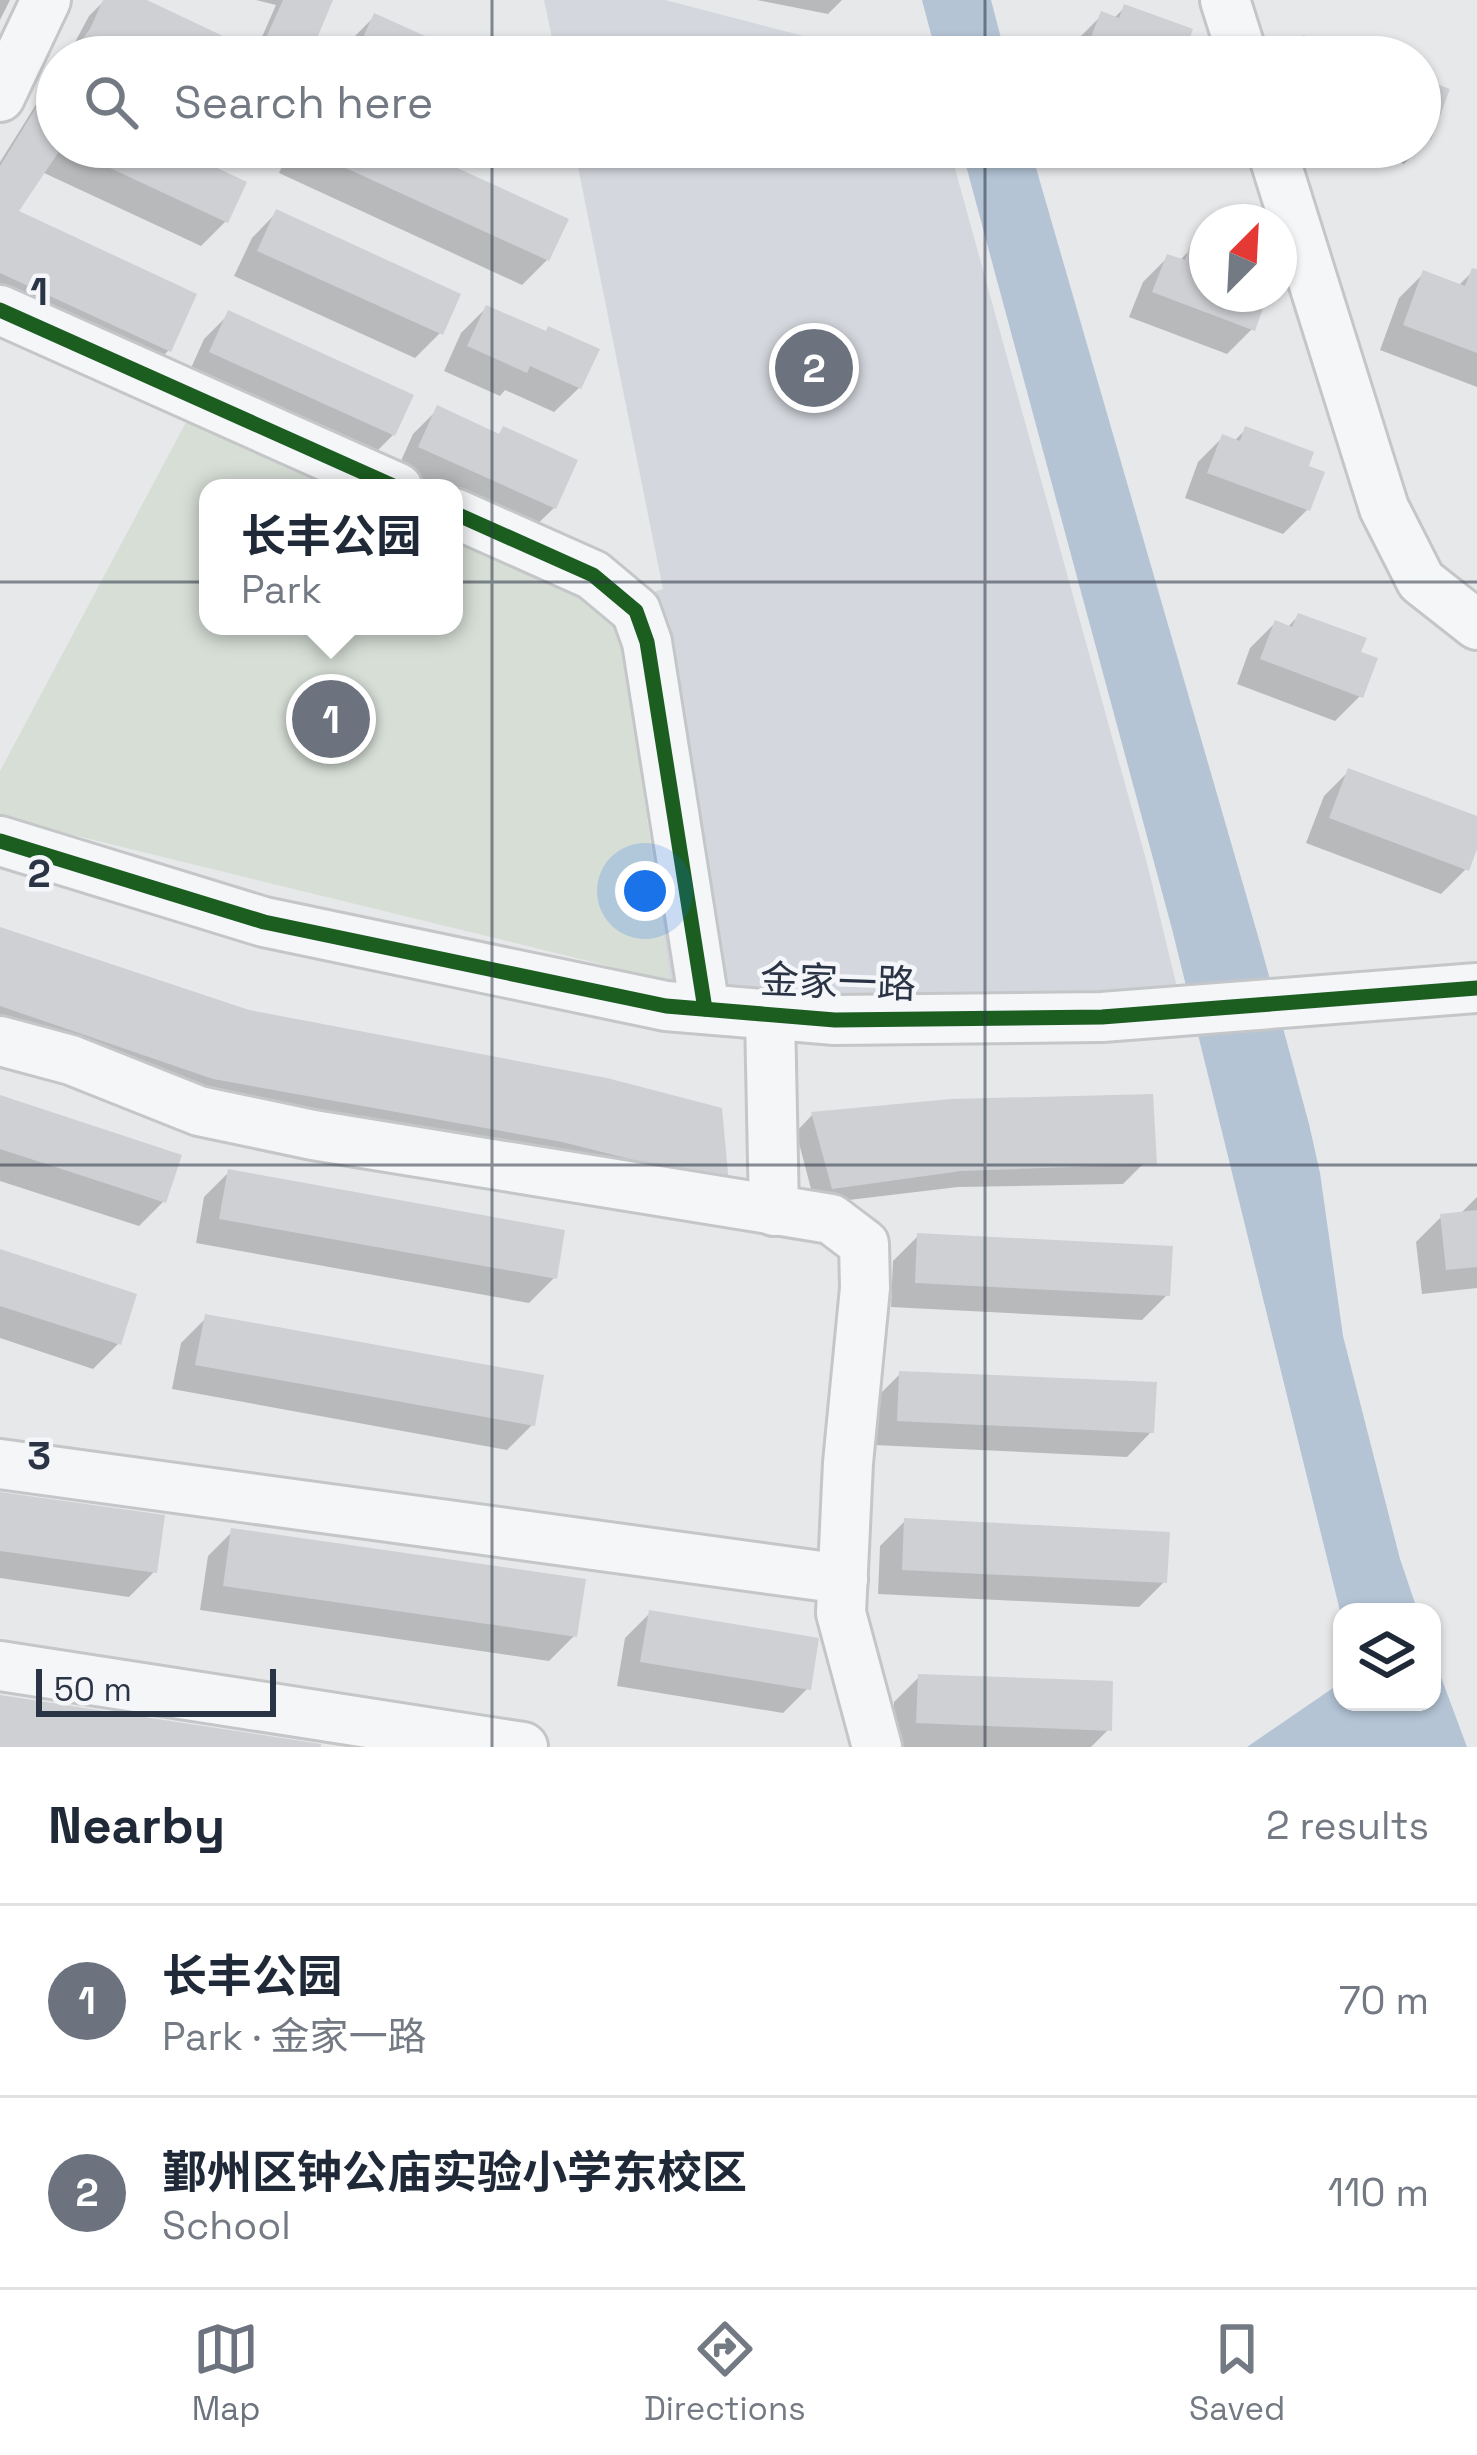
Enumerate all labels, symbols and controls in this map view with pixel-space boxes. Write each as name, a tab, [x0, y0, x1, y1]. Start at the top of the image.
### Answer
search box	[36, 36, 1441, 168]
icon: search	[78, 69, 144, 135]
text: Search here	[174, 74, 433, 131]
north arrow	[1189, 204, 1297, 312]
text: 1	[30, 267, 48, 316]
pin: 2	[775, 323, 853, 413]
popup	[199, 479, 463, 635]
text: 长丰公园	[241, 508, 421, 565]
text: Park	[241, 565, 322, 614]
pin: 1	[292, 674, 370, 764]
text: 2	[27, 849, 51, 898]
your location	[615, 861, 675, 921]
street label: 金家一路	[759, 955, 917, 1009]
text: 3	[27, 1431, 51, 1480]
map controls	[1333, 1603, 1441, 1711]
button: layers	[1333, 1603, 1441, 1711]
scale bar	[36, 1663, 276, 1716]
text: 50 m	[54, 1669, 132, 1711]
text: Nearby	[48, 1793, 225, 1858]
text: 2 results	[1266, 1801, 1429, 1850]
text: 长丰公园	[162, 1948, 342, 2005]
text: 1	[78, 1976, 96, 2025]
text: 70 m	[1339, 1976, 1429, 2025]
text: Park · 金家一路	[162, 2012, 426, 2061]
text: 鄞州区钟公庙实验小学东校区	[162, 2144, 747, 2201]
text: 2	[75, 2168, 99, 2217]
text: 110 m	[1328, 2168, 1429, 2217]
text: School	[162, 2201, 291, 2250]
tab: Map	[192, 2316, 260, 2430]
tab: Directions	[644, 2316, 806, 2430]
tab: Saved	[1189, 2316, 1285, 2430]

